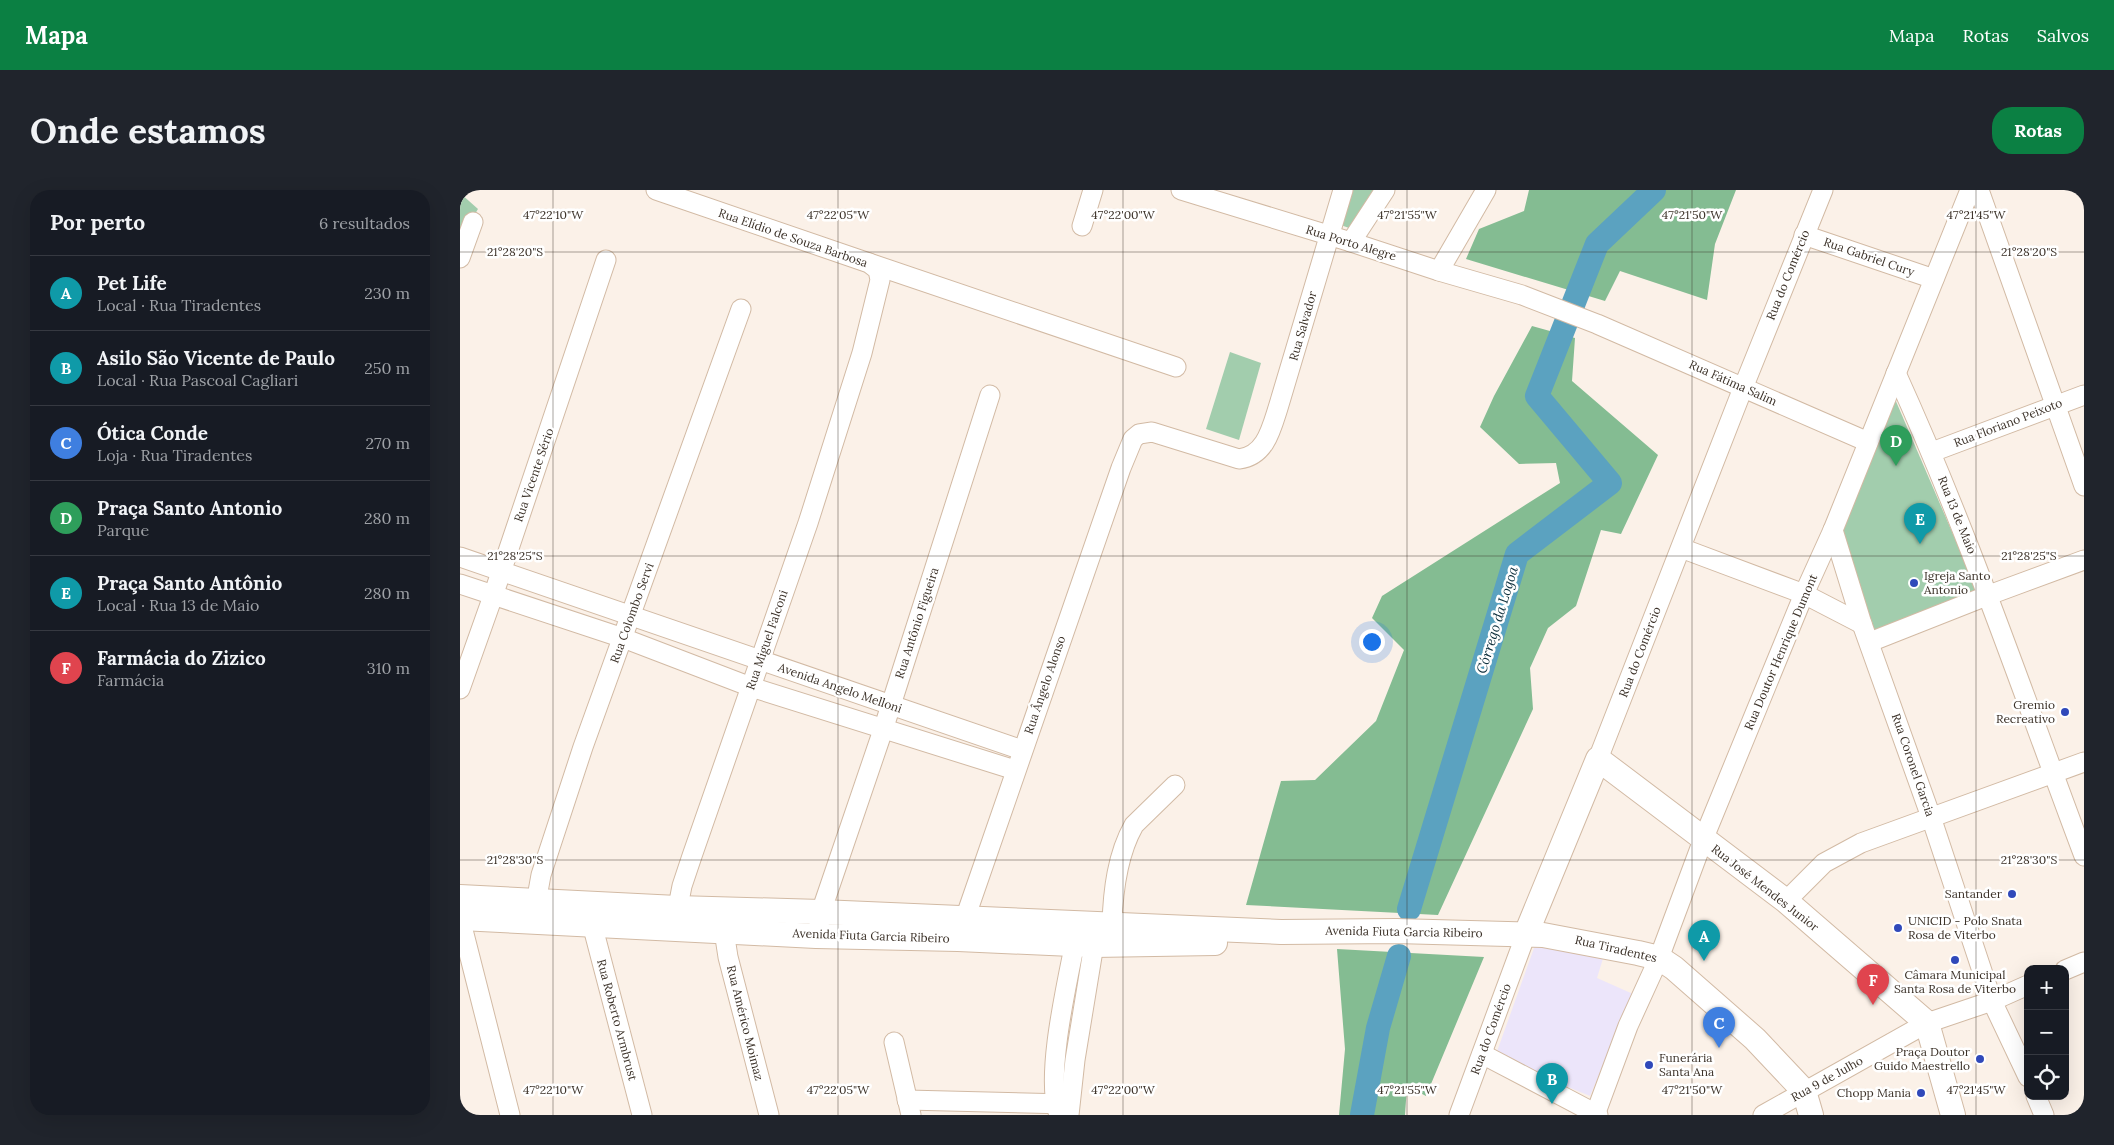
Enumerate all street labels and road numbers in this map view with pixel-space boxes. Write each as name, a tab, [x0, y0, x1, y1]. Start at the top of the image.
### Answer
street label: Rua Elídio de Souza Barbosa	[717, 205, 870, 270]
street label: Rua Porto Alegre	[1304, 222, 1399, 264]
street label: Rua do Comércio	[1763, 228, 1812, 322]
street label: Rua Gabriel Cury	[1822, 234, 1917, 279]
street label: Rua Salvador	[1285, 289, 1320, 362]
street label: Rua Fátima Salim	[1687, 356, 1780, 409]
street label: Rua Floriano Peixoto	[1951, 395, 2064, 450]
street label: Rua Vicente Sério	[510, 426, 557, 524]
street label: Rua 13 de Maio	[1935, 474, 1980, 556]
street label: Rua Colombo Servi	[606, 561, 657, 665]
street label: Rua Antônio Figueira	[891, 565, 942, 680]
street label: Rua Doutor Henrique Dumont	[1741, 571, 1820, 732]
street label: Rua Miguel Falconi	[742, 588, 791, 692]
street label: Rua do Comércio	[1615, 604, 1664, 699]
street label: Rua Ângelo Alonso	[1021, 634, 1068, 736]
street label: Avenida Angelo Melloni	[775, 659, 904, 716]
street label: Rua Coronel Garcia	[1889, 711, 1938, 818]
street label: Rua José Mendes Junior	[1709, 841, 1823, 935]
street label: Avenida Fiuta Garcia Ribeiro	[1324, 923, 1483, 940]
street label: Avenida Fiuta Garcia Ribeiro	[791, 925, 950, 946]
street label: Rua Tiradentes	[1574, 932, 1659, 965]
street label: Rua Roberto Armbrust	[594, 958, 641, 1083]
street label: Rua Américo Moimaz	[724, 964, 767, 1082]
street label: Rua do Comércio	[1467, 981, 1514, 1076]
street label: Rua 9 de Julho	[1788, 1053, 1865, 1105]

